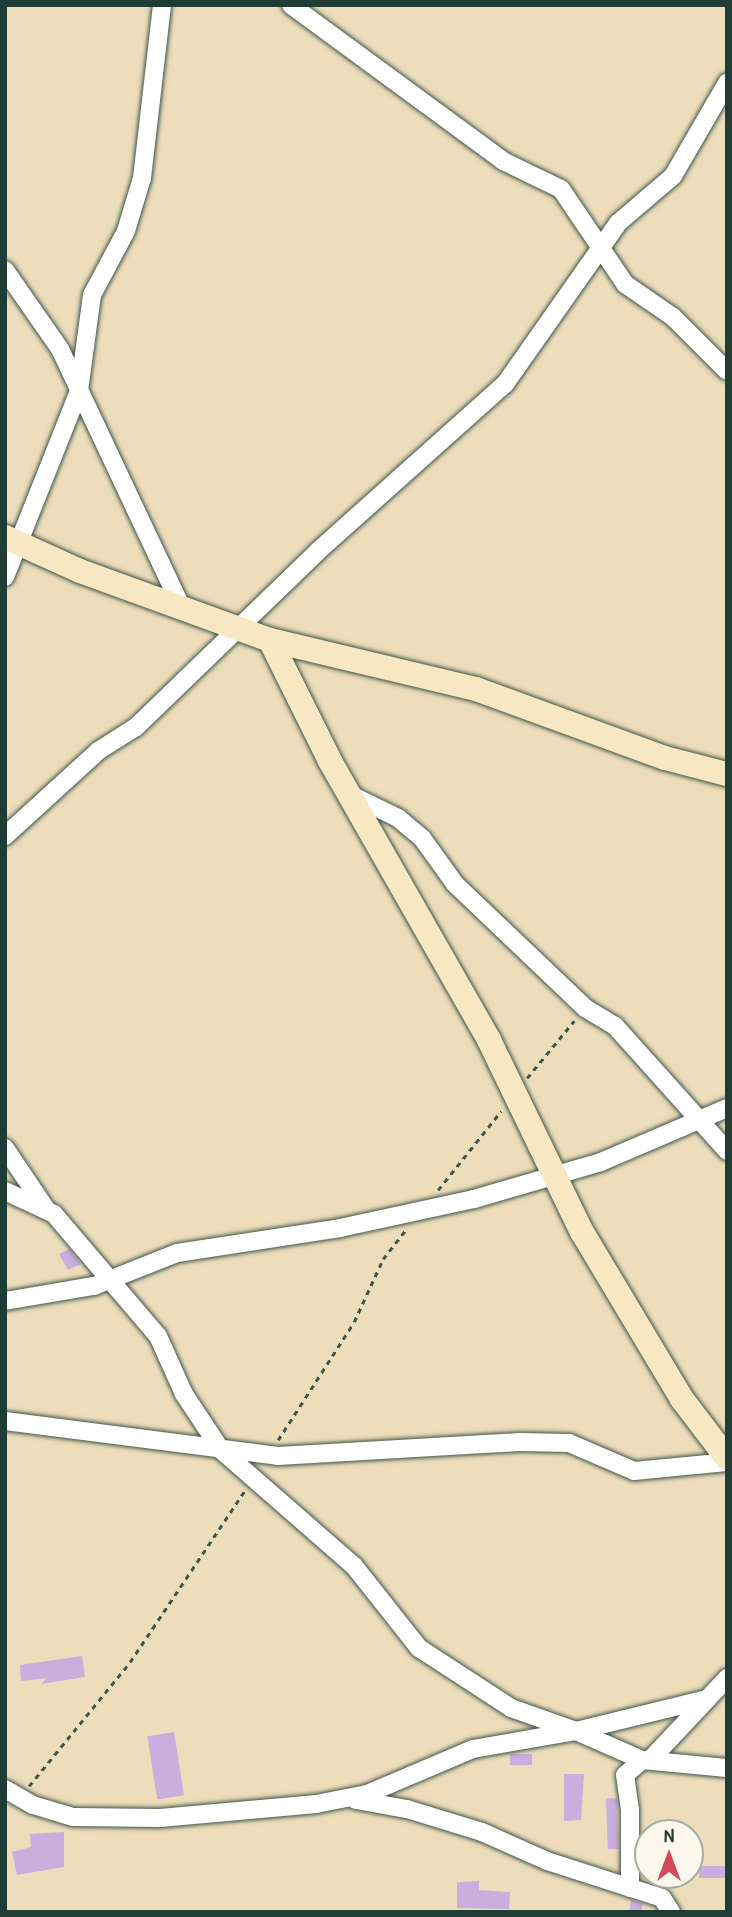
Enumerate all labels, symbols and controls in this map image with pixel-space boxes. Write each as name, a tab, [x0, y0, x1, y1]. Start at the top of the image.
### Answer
north arrow	[634, 1819, 704, 1889]
text: N	[664, 1822, 674, 1848]

